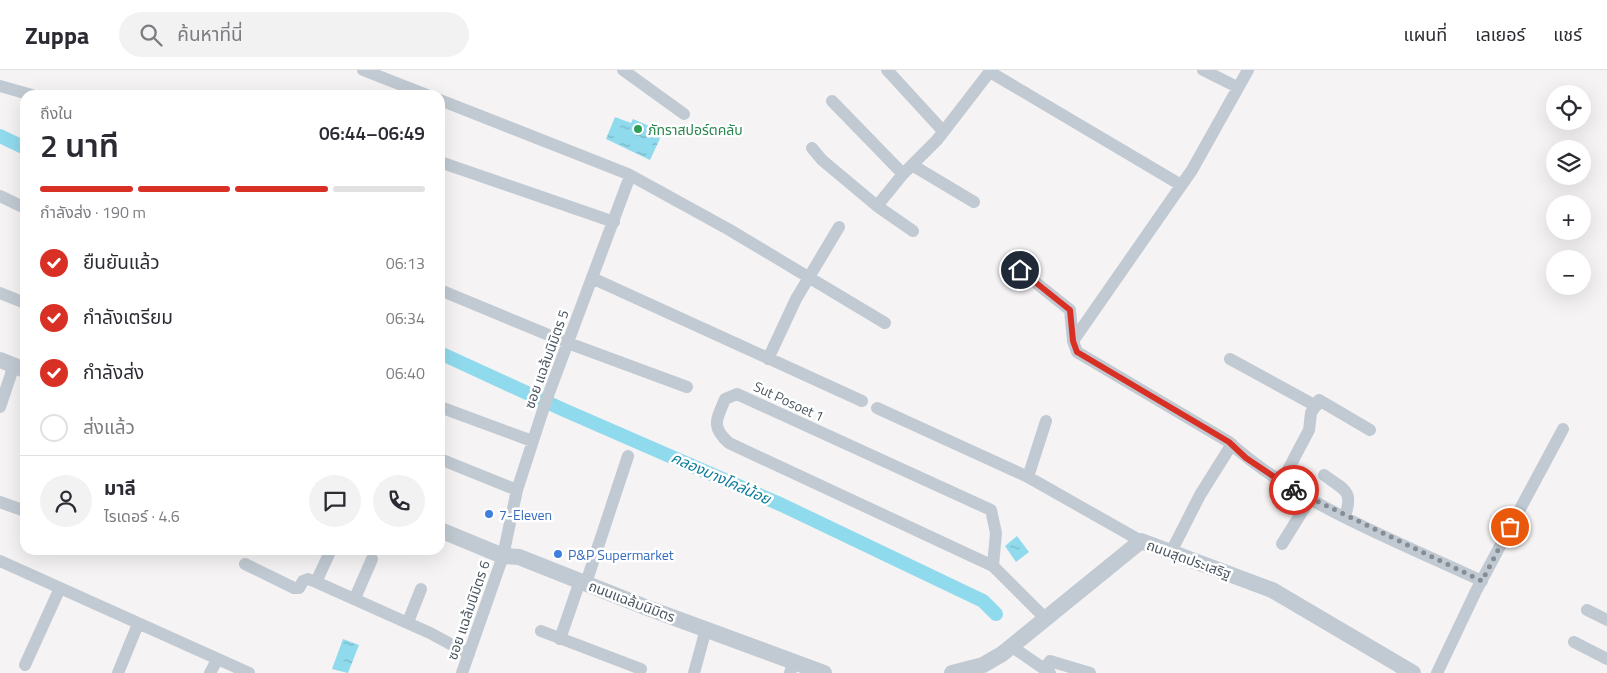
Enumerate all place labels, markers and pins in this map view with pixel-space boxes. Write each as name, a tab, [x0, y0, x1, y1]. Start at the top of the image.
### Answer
place label: ภัทราสปอร์ตคลับ	[648, 119, 743, 140]
marker: ภัทราสปอร์ตคลับ	[632, 123, 644, 135]
pin	[999, 249, 1041, 291]
place label: 7-Eleven	[499, 504, 552, 525]
pin	[1489, 506, 1531, 548]
marker: 7-Eleven	[483, 508, 495, 520]
place label: P&P Supermarket	[568, 544, 674, 565]
marker: P&P Supermarket	[552, 548, 564, 560]

